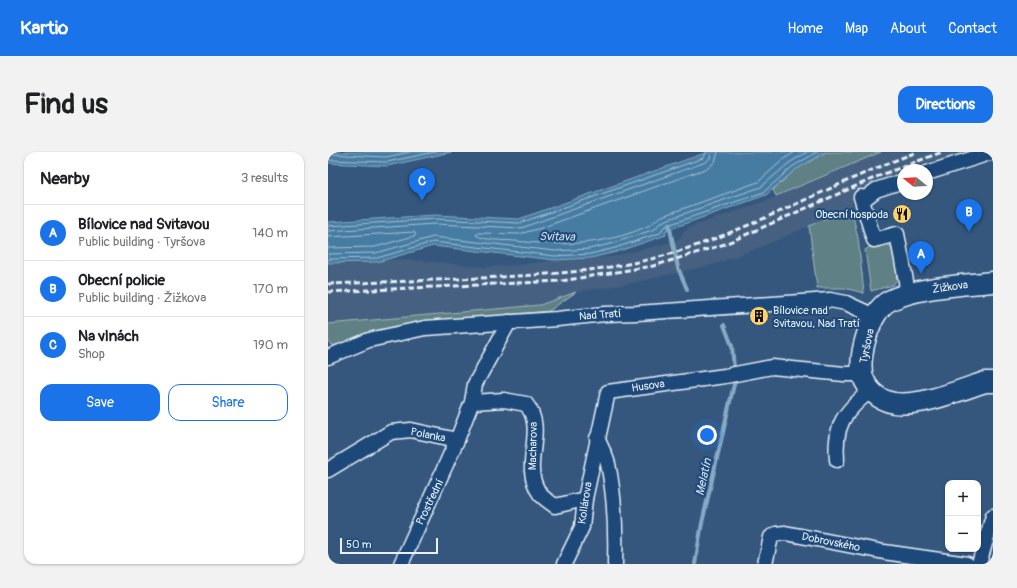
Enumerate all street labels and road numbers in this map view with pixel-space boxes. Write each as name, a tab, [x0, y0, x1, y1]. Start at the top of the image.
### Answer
street label: Žižkova	[931, 278, 969, 296]
street label: Nad Tratí	[578, 307, 622, 323]
street label: Tyršova	[857, 327, 877, 365]
street label: Husova	[631, 377, 665, 395]
street label: Macharova	[526, 422, 540, 470]
street label: Polanka	[409, 425, 447, 445]
street label: Prostřední	[413, 477, 447, 527]
street label: Kollárova	[575, 481, 595, 525]
street label: Dobrovského	[801, 530, 861, 554]

